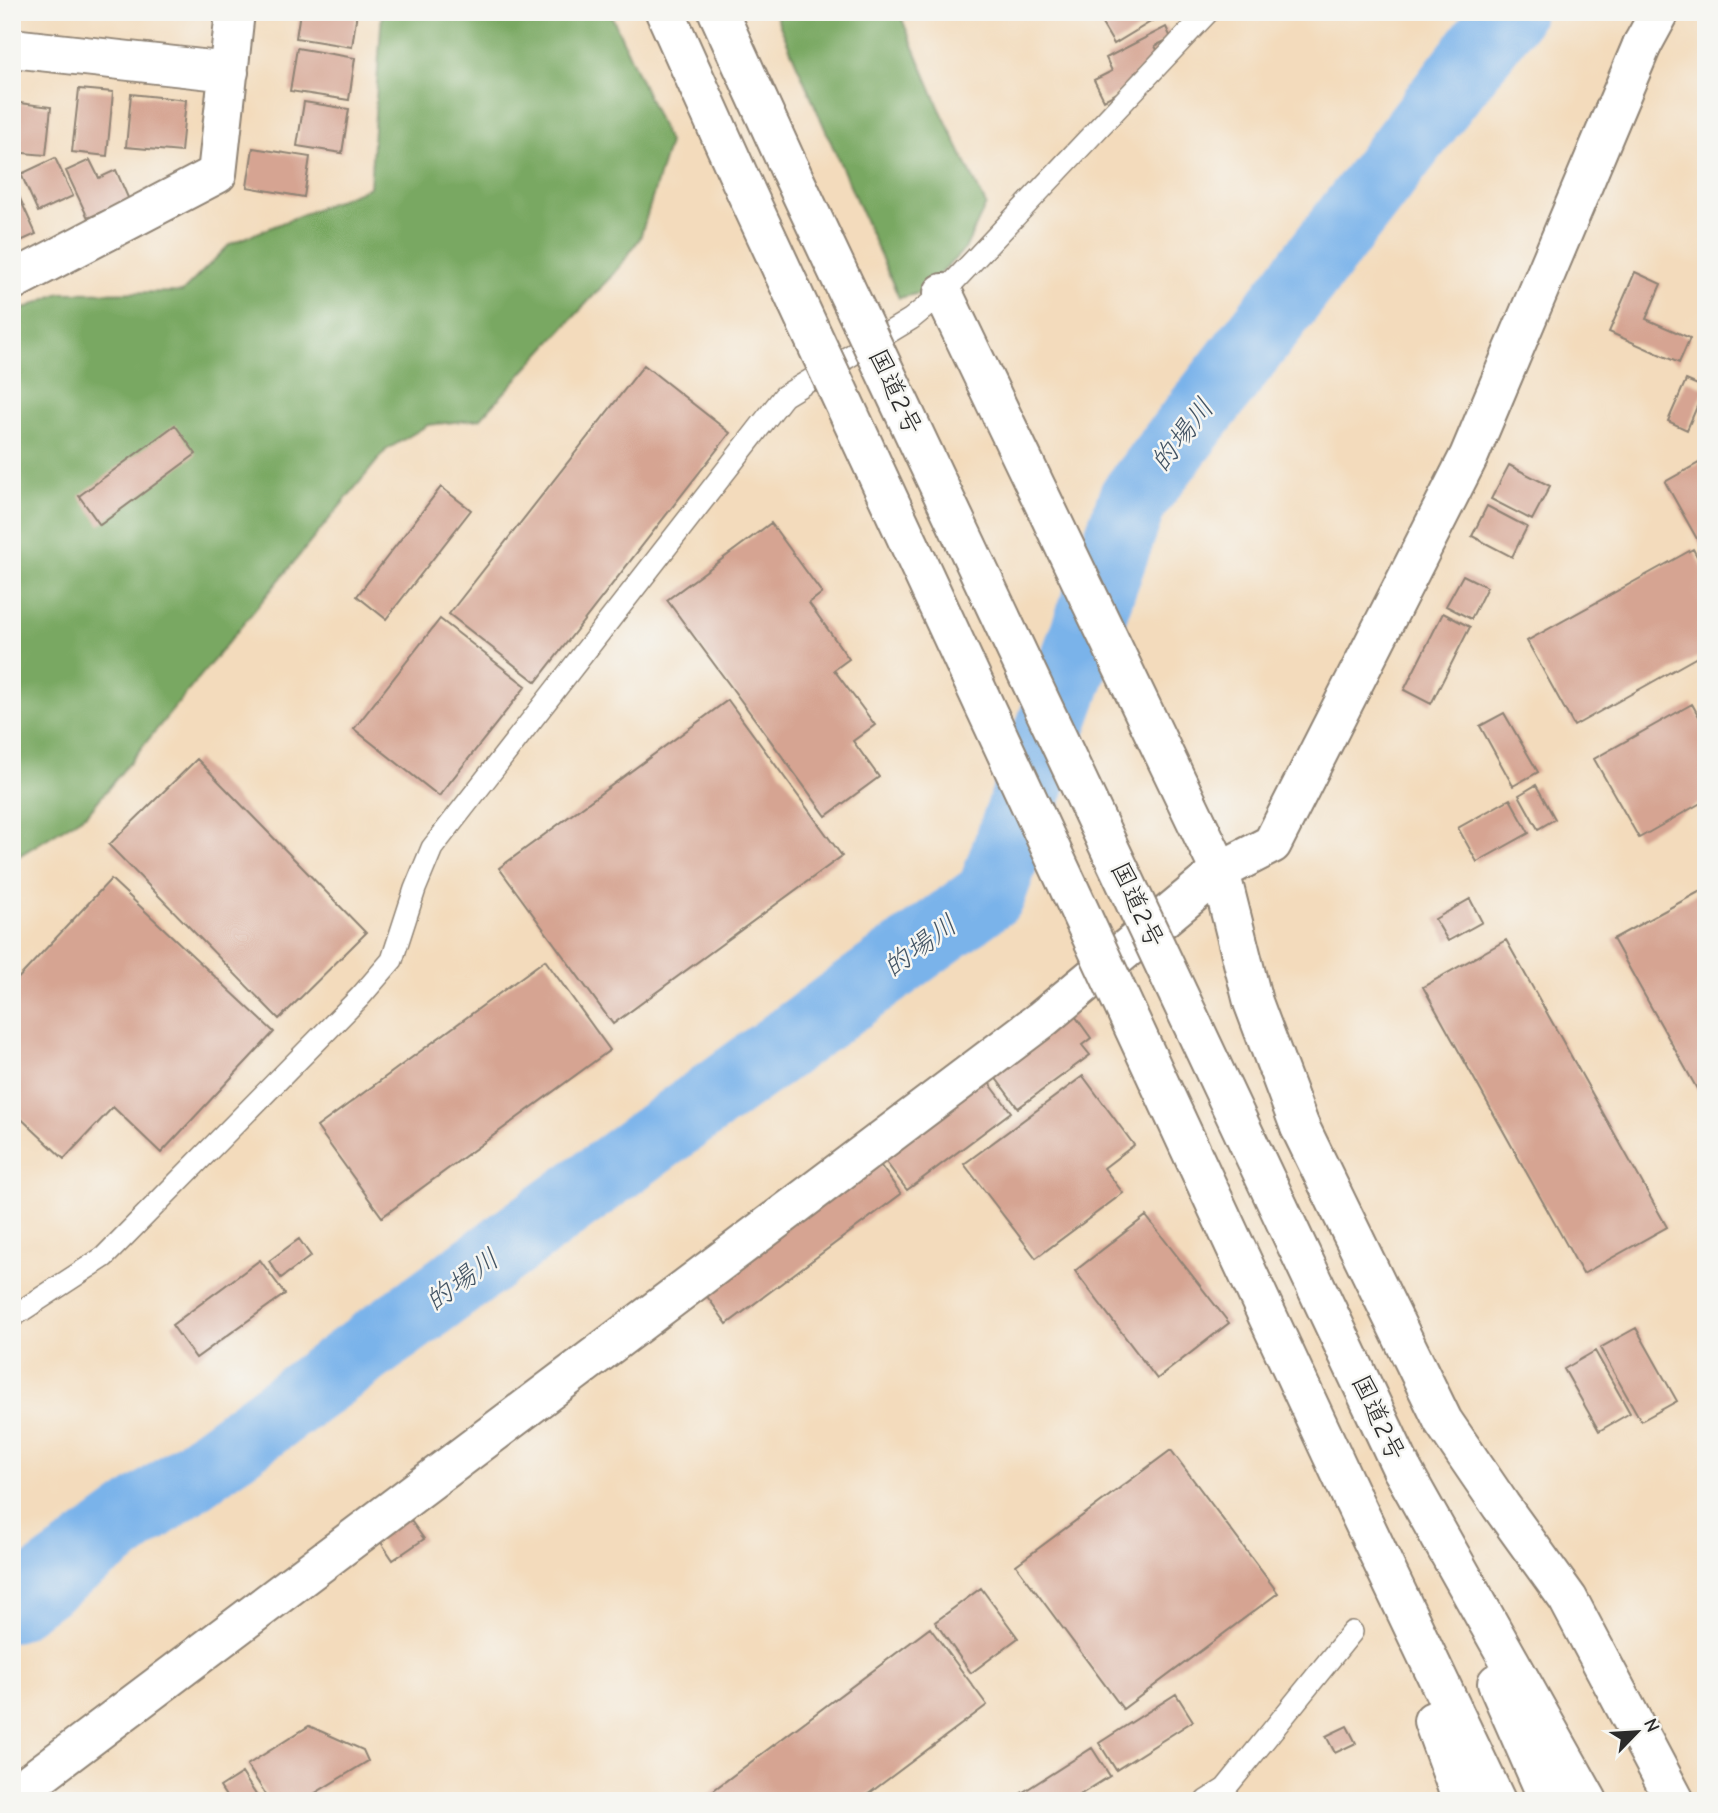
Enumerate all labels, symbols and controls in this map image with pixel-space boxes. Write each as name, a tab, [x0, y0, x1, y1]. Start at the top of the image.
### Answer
street label: 国道2号	[862, 344, 928, 440]
water label: 的場川	[1144, 392, 1220, 478]
street label: 国道2号	[1104, 857, 1170, 953]
water label: 的場川	[877, 908, 963, 984]
water label: 的場川	[419, 1242, 505, 1318]
street label: 国道2号	[1345, 1370, 1411, 1466]
north arrow	[1602, 1698, 1672, 1768]
text: N	[1639, 1715, 1664, 1736]

